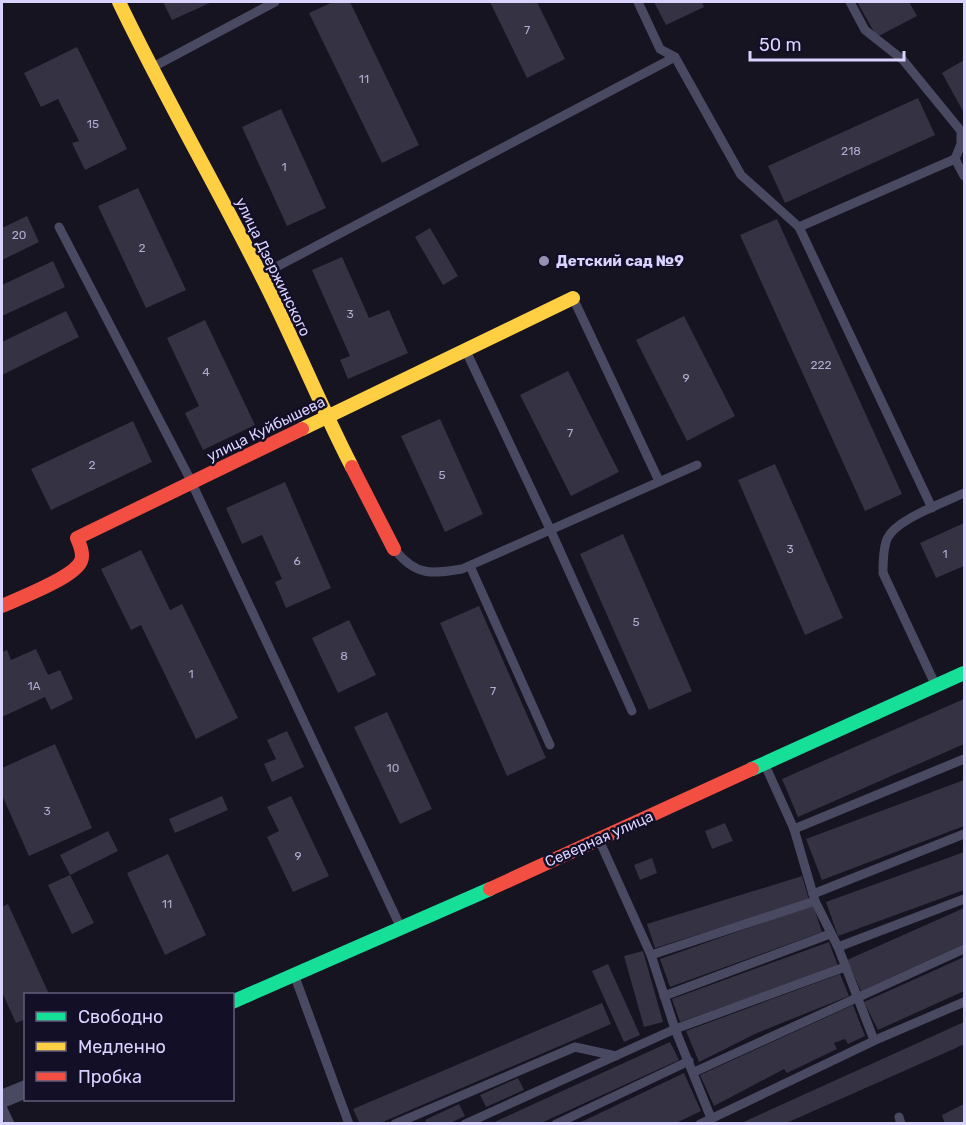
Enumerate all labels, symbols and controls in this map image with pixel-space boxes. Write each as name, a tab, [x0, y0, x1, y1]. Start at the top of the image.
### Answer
house number: 7	[524, 23, 530, 37]
scale bar	[750, 24, 904, 62]
text: 50 m	[759, 34, 802, 56]
house number: 11	[359, 72, 369, 86]
house number: 15	[87, 117, 99, 131]
house number: 218	[841, 144, 861, 158]
house number: 1	[281, 160, 287, 174]
street label: улица Дзержинского	[232, 195, 314, 339]
house number: 20	[12, 228, 26, 242]
house number: 2	[138, 241, 146, 255]
place label: Детский сад №9	[556, 252, 684, 270]
marker: Детский сад №9	[537, 254, 551, 268]
house number: 3	[346, 307, 354, 321]
house number: 222	[810, 358, 832, 372]
house number: 4	[202, 365, 210, 379]
house number: 9	[682, 371, 690, 385]
street label: улица Куйбышева	[204, 393, 328, 465]
house number: 7	[567, 426, 573, 440]
house number: 2	[88, 458, 96, 472]
house number: 5	[438, 468, 446, 482]
house number: 3	[786, 542, 794, 556]
house number: 1	[942, 547, 948, 561]
house number: 6	[293, 554, 301, 568]
house number: 5	[632, 615, 640, 629]
house number: 8	[340, 649, 348, 663]
house number: 1	[188, 667, 194, 681]
house number: 1А	[27, 679, 41, 693]
house number: 7	[490, 684, 496, 698]
house number: 10	[387, 761, 399, 775]
house number: 3	[43, 804, 51, 818]
street label: Северная улица	[542, 807, 656, 871]
house number: 9	[294, 849, 302, 863]
house number: 11	[162, 897, 172, 911]
legend	[24, 993, 234, 1101]
text: Свободно	[78, 1006, 163, 1028]
text: Медленно	[78, 1036, 166, 1058]
text: Пробка	[78, 1066, 142, 1088]

